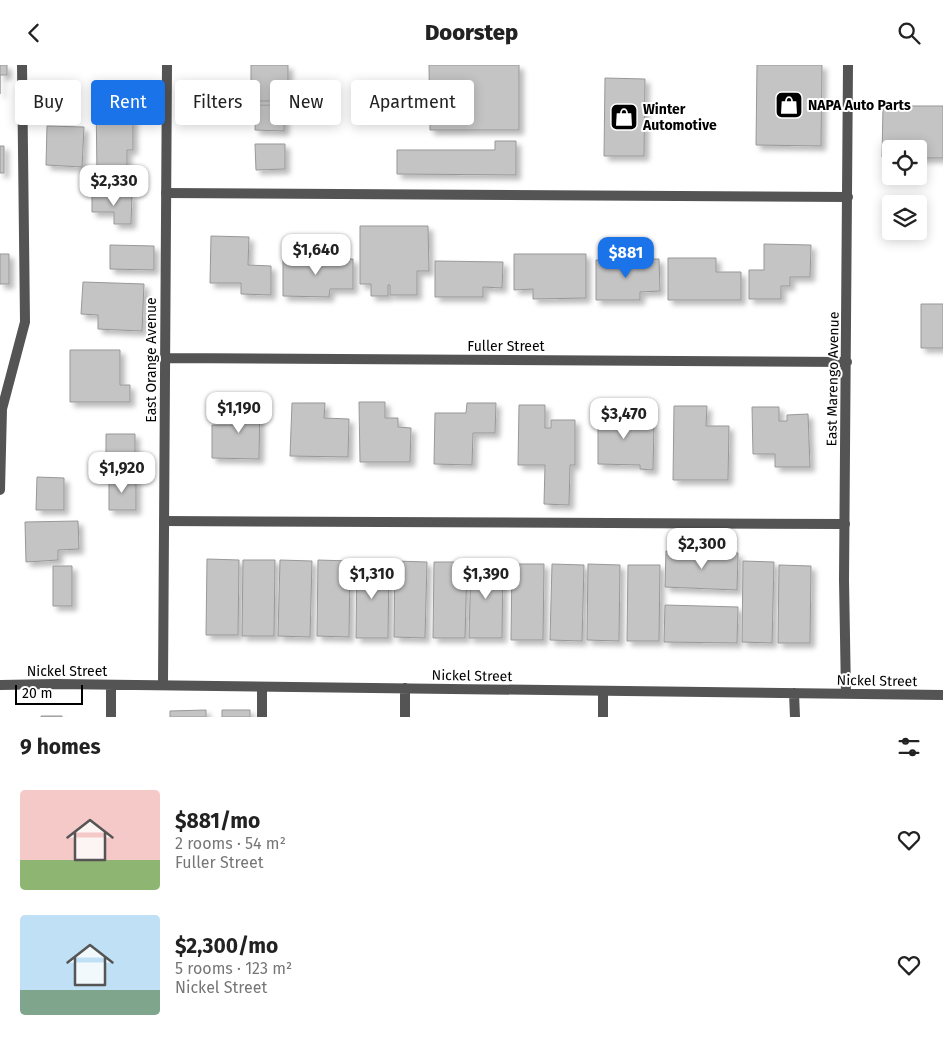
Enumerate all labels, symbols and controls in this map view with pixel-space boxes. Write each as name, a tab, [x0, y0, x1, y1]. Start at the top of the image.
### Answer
icon: back	[20, 19, 48, 47]
text: Doorstep	[425, 19, 518, 46]
icon: search	[895, 19, 923, 47]
chip: Buy	[15, 80, 81, 125]
chip: Rent	[91, 80, 165, 125]
chip: Filters	[175, 80, 260, 125]
chip: New	[270, 80, 341, 125]
chip: Apartment	[351, 80, 474, 125]
shop icon: NAPA Auto Parts	[774, 90, 804, 120]
place label: NAPA Auto Parts	[808, 97, 911, 114]
place label: Winter Automotive	[642, 101, 717, 134]
shop icon: Winter Automotive	[609, 102, 639, 132]
map controls	[882, 140, 927, 240]
button: locate	[882, 140, 927, 185]
pin: $2,330	[73, 165, 155, 207]
text: $2,330	[91, 171, 138, 190]
button: layers	[882, 195, 927, 240]
pin: $1,640	[275, 233, 357, 276]
pin: $881	[596, 237, 656, 279]
text: $1,640	[293, 240, 339, 259]
text: $881	[609, 243, 643, 262]
street label: East Orange Avenue	[143, 297, 160, 423]
street label: East Marengo Avenue	[823, 311, 843, 447]
street label: Fuller Street	[467, 338, 546, 355]
pin: $1,190	[198, 391, 280, 434]
pin: $3,470	[583, 397, 665, 440]
text: $1,190	[217, 398, 261, 417]
text: $3,470	[601, 404, 647, 423]
pin: $1,920	[81, 451, 163, 494]
text: $1,920	[99, 458, 145, 477]
pin: $2,300	[661, 527, 743, 570]
text: $2,300	[678, 534, 726, 553]
pin: $1,310	[331, 557, 413, 600]
pin: $1,390	[445, 557, 527, 600]
text: $1,310	[350, 564, 394, 583]
text: $1,390	[463, 564, 509, 583]
street label: Nickel Street	[27, 663, 108, 680]
street label: Nickel Street	[432, 667, 513, 685]
street label: Nickel Street	[837, 672, 918, 690]
scale bar	[15, 682, 82, 705]
text: 20 m	[22, 685, 52, 702]
icon: filters	[895, 733, 923, 761]
text: 9 homes	[20, 734, 101, 760]
text: $881/mo	[175, 808, 260, 834]
icon: home	[60, 810, 120, 870]
icon: heart	[895, 826, 923, 854]
text: 2 rooms · 54 m²	[175, 834, 286, 853]
text: Fuller Street	[175, 853, 263, 872]
text: $2,300/mo	[175, 933, 278, 959]
icon: home	[60, 935, 120, 995]
icon: heart	[895, 951, 923, 979]
text: 5 rooms · 123 m²	[175, 959, 292, 978]
text: Nickel Street	[175, 978, 267, 997]

